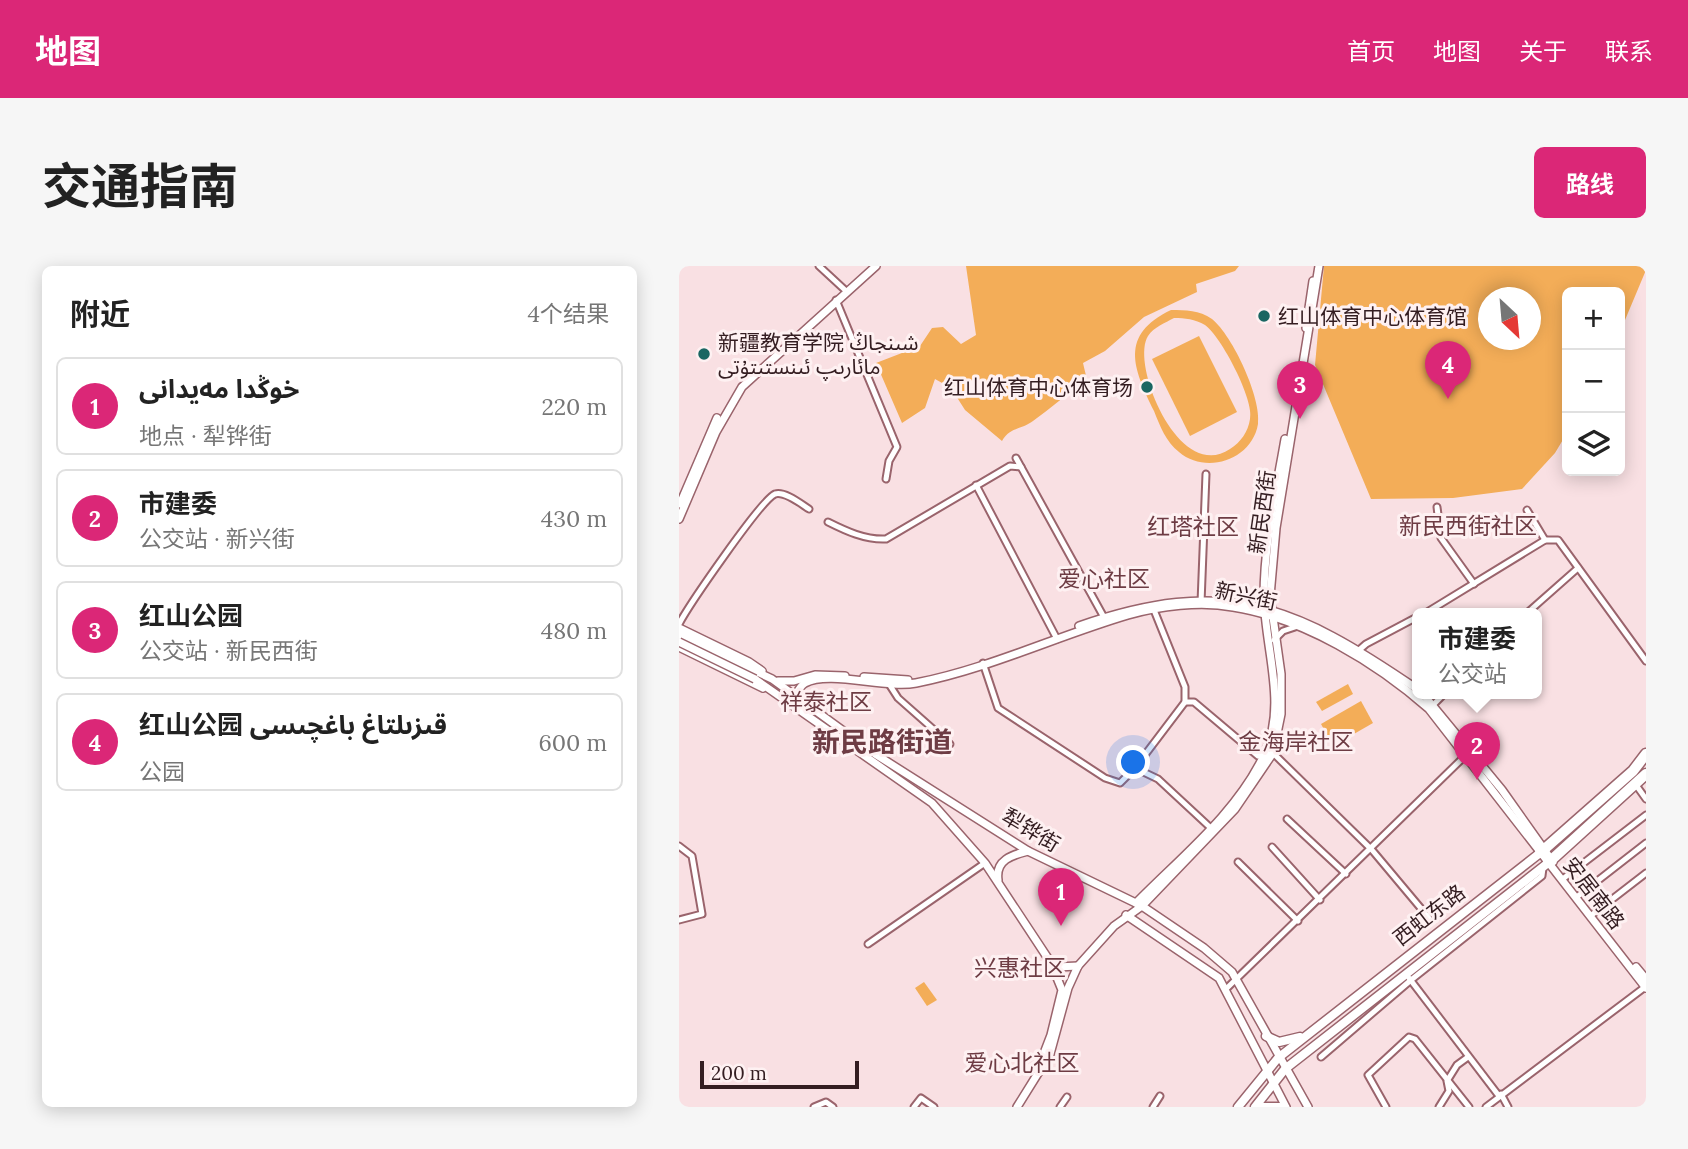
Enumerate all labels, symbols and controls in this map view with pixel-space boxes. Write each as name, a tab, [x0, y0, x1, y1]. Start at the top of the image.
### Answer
text: 地图	[35, 30, 101, 72]
text: 首页	[1347, 36, 1395, 67]
text: 地图	[1433, 36, 1481, 67]
text: 关于	[1519, 36, 1567, 67]
text: 联系	[1605, 36, 1653, 67]
button: 路线	[1534, 147, 1646, 218]
text: 交通指南	[42, 155, 238, 217]
north arrow	[1478, 287, 1541, 350]
map controls	[1562, 287, 1625, 476]
button: +	[1562, 287, 1625, 350]
text: 附近	[70, 295, 130, 333]
text: 4个结果	[528, 299, 609, 328]
place label: 红山体育中心体育馆	[1278, 303, 1467, 330]
marker: 红山体育中心体育馆	[1256, 308, 1272, 324]
place label: 新疆教育学院 شىنجاڭ مائارىپ ئىنستىتۇتى	[718, 329, 918, 380]
pin: 4	[1425, 341, 1471, 399]
marker: 新疆教育学院 شىنجاڭ مائارىپ ئىنستىتۇتى	[696, 346, 712, 362]
button: −	[1562, 350, 1625, 413]
pin: 3	[1277, 361, 1323, 419]
text: خوڭدا مەيدانى	[139, 372, 299, 405]
place label: 红山体育中心体育场	[944, 374, 1133, 401]
marker: 红山体育中心体育场	[1139, 379, 1155, 395]
text: 1	[90, 392, 100, 421]
text: 220 m	[541, 392, 607, 421]
button: layers	[1562, 413, 1625, 476]
text: 地点 · 犁铧街	[139, 421, 272, 450]
street label: 新民西街	[1243, 469, 1281, 555]
text: 市建委	[139, 487, 217, 520]
text: 2	[89, 504, 101, 533]
text: 430 m	[541, 504, 607, 533]
district label: 新民西街社区	[1399, 511, 1537, 540]
district label: 红塔社区	[1147, 512, 1239, 541]
text: 公交站 · 新兴街	[139, 524, 295, 553]
district label: 爱心社区	[1058, 564, 1150, 593]
street label: 新兴街	[1212, 576, 1280, 616]
text: 红山公园	[139, 599, 243, 632]
popup	[1412, 608, 1542, 699]
text: 3	[89, 616, 101, 645]
text: 480 m	[541, 616, 607, 645]
text: 市建委	[1438, 622, 1516, 655]
text: 公交站 · 新民西街	[139, 636, 318, 665]
text: 公交站	[1438, 659, 1507, 688]
district label: 祥泰社区	[780, 687, 872, 716]
text: 红山公园 قىزىلتاغ باغچىسى	[139, 708, 447, 741]
pin: 2	[1454, 722, 1500, 780]
district label: 新民路街道	[812, 724, 952, 760]
district label: 金海岸社区	[1239, 727, 1354, 756]
text: 4	[89, 728, 101, 757]
text: 600 m	[539, 728, 607, 757]
your location	[1116, 745, 1150, 779]
text: 公园	[139, 757, 185, 786]
street label: 犁铧街	[997, 802, 1065, 858]
street label: 安居南路	[1558, 852, 1630, 934]
pin: 1	[1038, 868, 1084, 926]
street label: 西虹东路	[1388, 879, 1470, 951]
district label: 兴惠社区	[974, 953, 1066, 982]
district label: 爱心北社区	[965, 1048, 1080, 1077]
scale bar	[700, 1058, 859, 1090]
text: 200 m	[711, 1061, 767, 1085]

